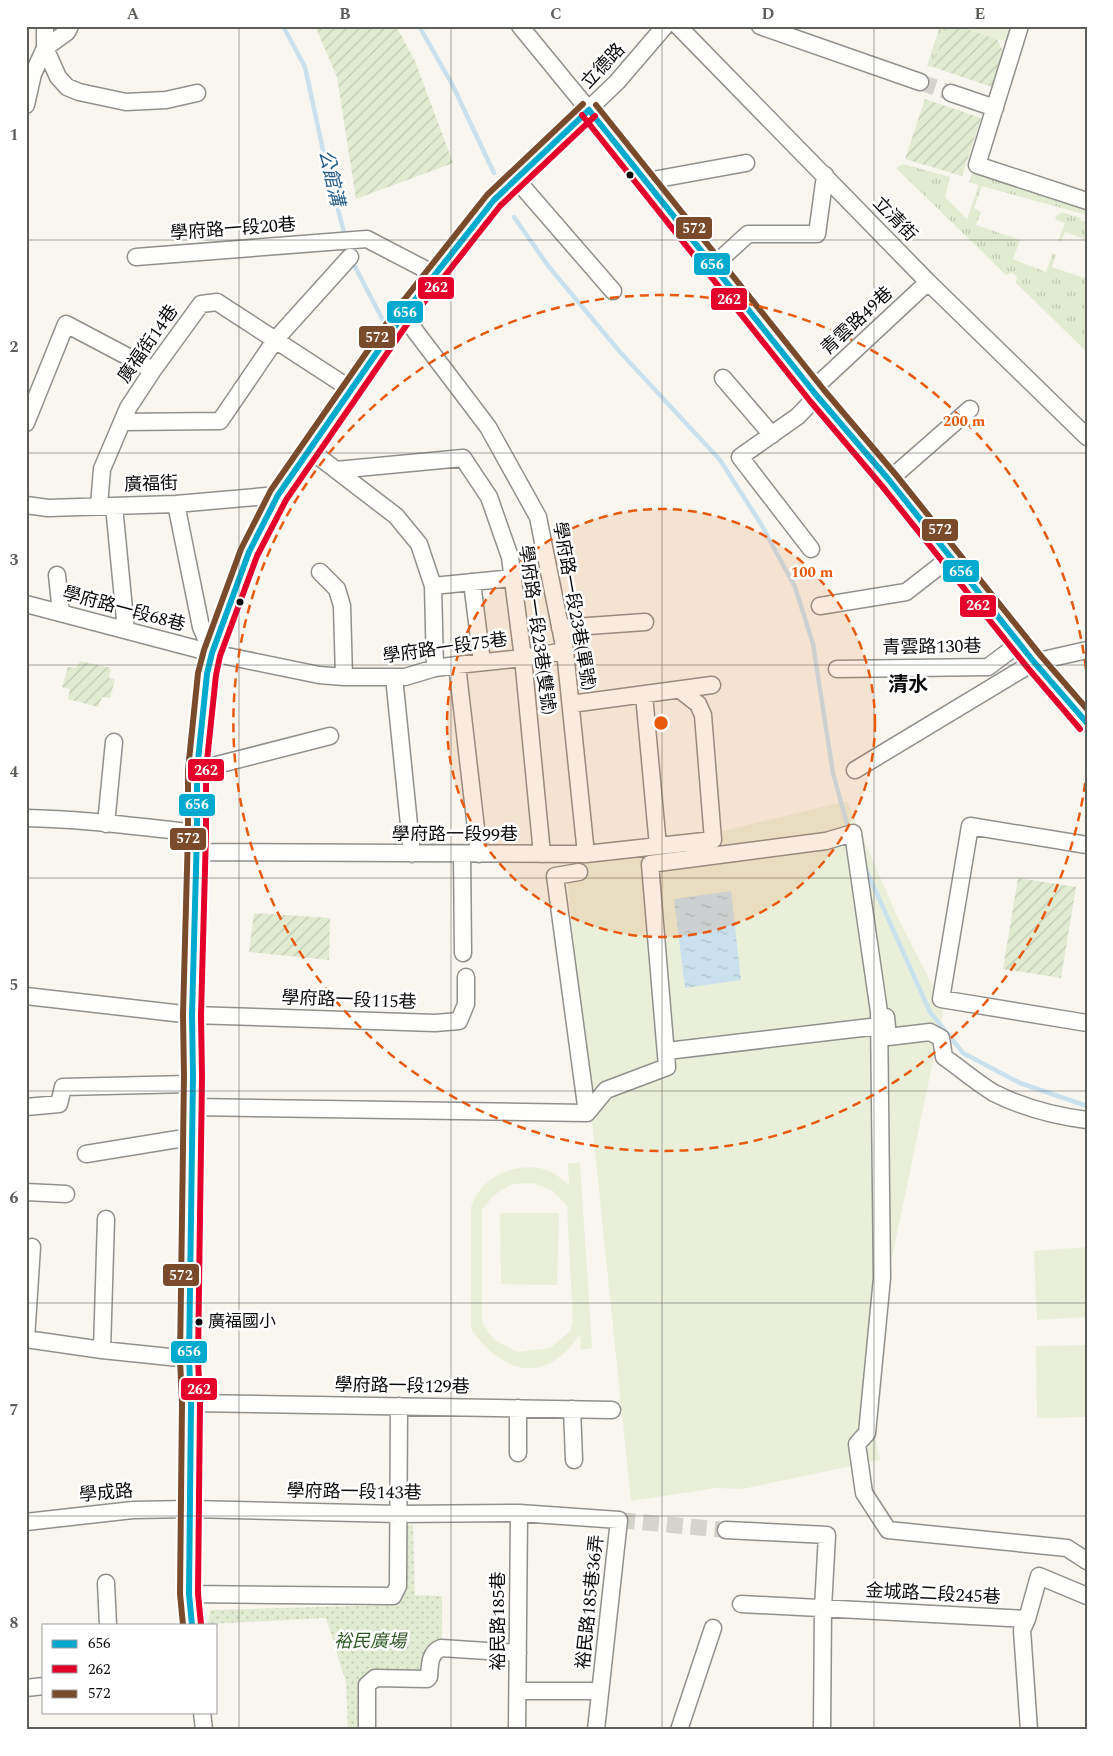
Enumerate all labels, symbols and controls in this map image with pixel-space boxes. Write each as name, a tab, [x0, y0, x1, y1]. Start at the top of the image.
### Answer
text: A	[127, 2, 140, 26]
text: B	[339, 2, 351, 26]
text: C	[550, 2, 562, 26]
text: D	[762, 2, 775, 26]
text: E	[975, 2, 985, 26]
street label: 立德路	[575, 37, 631, 95]
text: 1	[10, 123, 18, 147]
water label: 公館溝	[310, 147, 352, 212]
unlabelled marker	[625, 170, 635, 180]
street label: 立清街	[867, 190, 923, 248]
street label: 學府路一段20巷	[169, 211, 297, 247]
line badge: 572	[675, 216, 713, 240]
text: 572	[682, 218, 706, 239]
line badge: 656	[693, 252, 731, 276]
text: 656	[700, 254, 724, 275]
line badge: 262	[417, 276, 455, 300]
text: 262	[424, 277, 448, 298]
street label: 青雲路49巷	[815, 280, 899, 362]
line badge: 262	[710, 287, 748, 311]
text: 262	[717, 289, 741, 310]
street label: 廣福街14巷	[111, 299, 185, 389]
line badge: 656	[386, 300, 424, 324]
text: 656	[393, 302, 417, 323]
line badge: 572	[358, 325, 396, 349]
text: 572	[365, 327, 389, 348]
text: 2	[10, 335, 19, 359]
text: 200 m	[943, 410, 986, 433]
street label: 廣福街	[124, 470, 178, 498]
line badge: 572	[921, 518, 959, 542]
street label: 學府路一段23巷(單號)	[546, 519, 602, 693]
text: 572	[928, 519, 952, 540]
street label: 學府路一段23巷(雙號)	[512, 543, 562, 717]
text: 3	[10, 548, 19, 572]
line badge: 656	[942, 559, 980, 583]
text: 100 m	[791, 561, 834, 584]
text: 656	[949, 561, 973, 582]
street label: 學府路一段68巷	[60, 580, 188, 638]
line badge: 262	[959, 594, 997, 618]
text: 262	[966, 595, 990, 616]
unlabelled marker	[235, 597, 245, 607]
street label: 學府路一段75巷	[381, 626, 509, 670]
street label: 青雲路130巷	[882, 633, 982, 661]
district label: 清水	[888, 670, 928, 700]
centre of rings	[652, 714, 670, 732]
line badge: 262	[187, 758, 225, 782]
text: 4	[10, 760, 19, 784]
text: 262	[194, 760, 218, 781]
line badge: 656	[178, 793, 216, 817]
text: 656	[185, 794, 209, 815]
street label: 學府路一段99巷	[392, 821, 518, 848]
line badge: 572	[169, 827, 207, 851]
text: 572	[176, 828, 200, 849]
text: 5	[10, 973, 18, 997]
street label: 學府路一段115巷	[281, 984, 417, 1016]
text: 6	[10, 1186, 19, 1210]
line badge: 572	[162, 1263, 200, 1287]
text: 572	[169, 1265, 193, 1286]
place label: 廣福國小	[208, 1309, 276, 1335]
marker: 廣福國小	[194, 1317, 204, 1327]
line badge: 656	[170, 1340, 208, 1364]
text: 656	[177, 1341, 201, 1362]
street label: 學府路一段129巷	[334, 1371, 470, 1401]
line badge: 262	[180, 1377, 218, 1401]
text: 262	[187, 1379, 211, 1400]
text: 7	[10, 1398, 19, 1422]
street label: 學成路	[78, 1477, 134, 1509]
street label: 學府路一段143巷	[286, 1477, 422, 1507]
street label: 裕民路185巷36弄	[570, 1533, 610, 1671]
street label: 裕民路185巷	[485, 1572, 512, 1671]
street label: 金城路二段245巷	[865, 1577, 1001, 1611]
text: 8	[10, 1611, 19, 1635]
legend	[42, 1624, 218, 1714]
park label: 裕民廣場	[334, 1628, 408, 1655]
text: 656	[88, 1632, 111, 1655]
text: 262	[88, 1658, 111, 1681]
text: 572	[88, 1682, 111, 1705]

